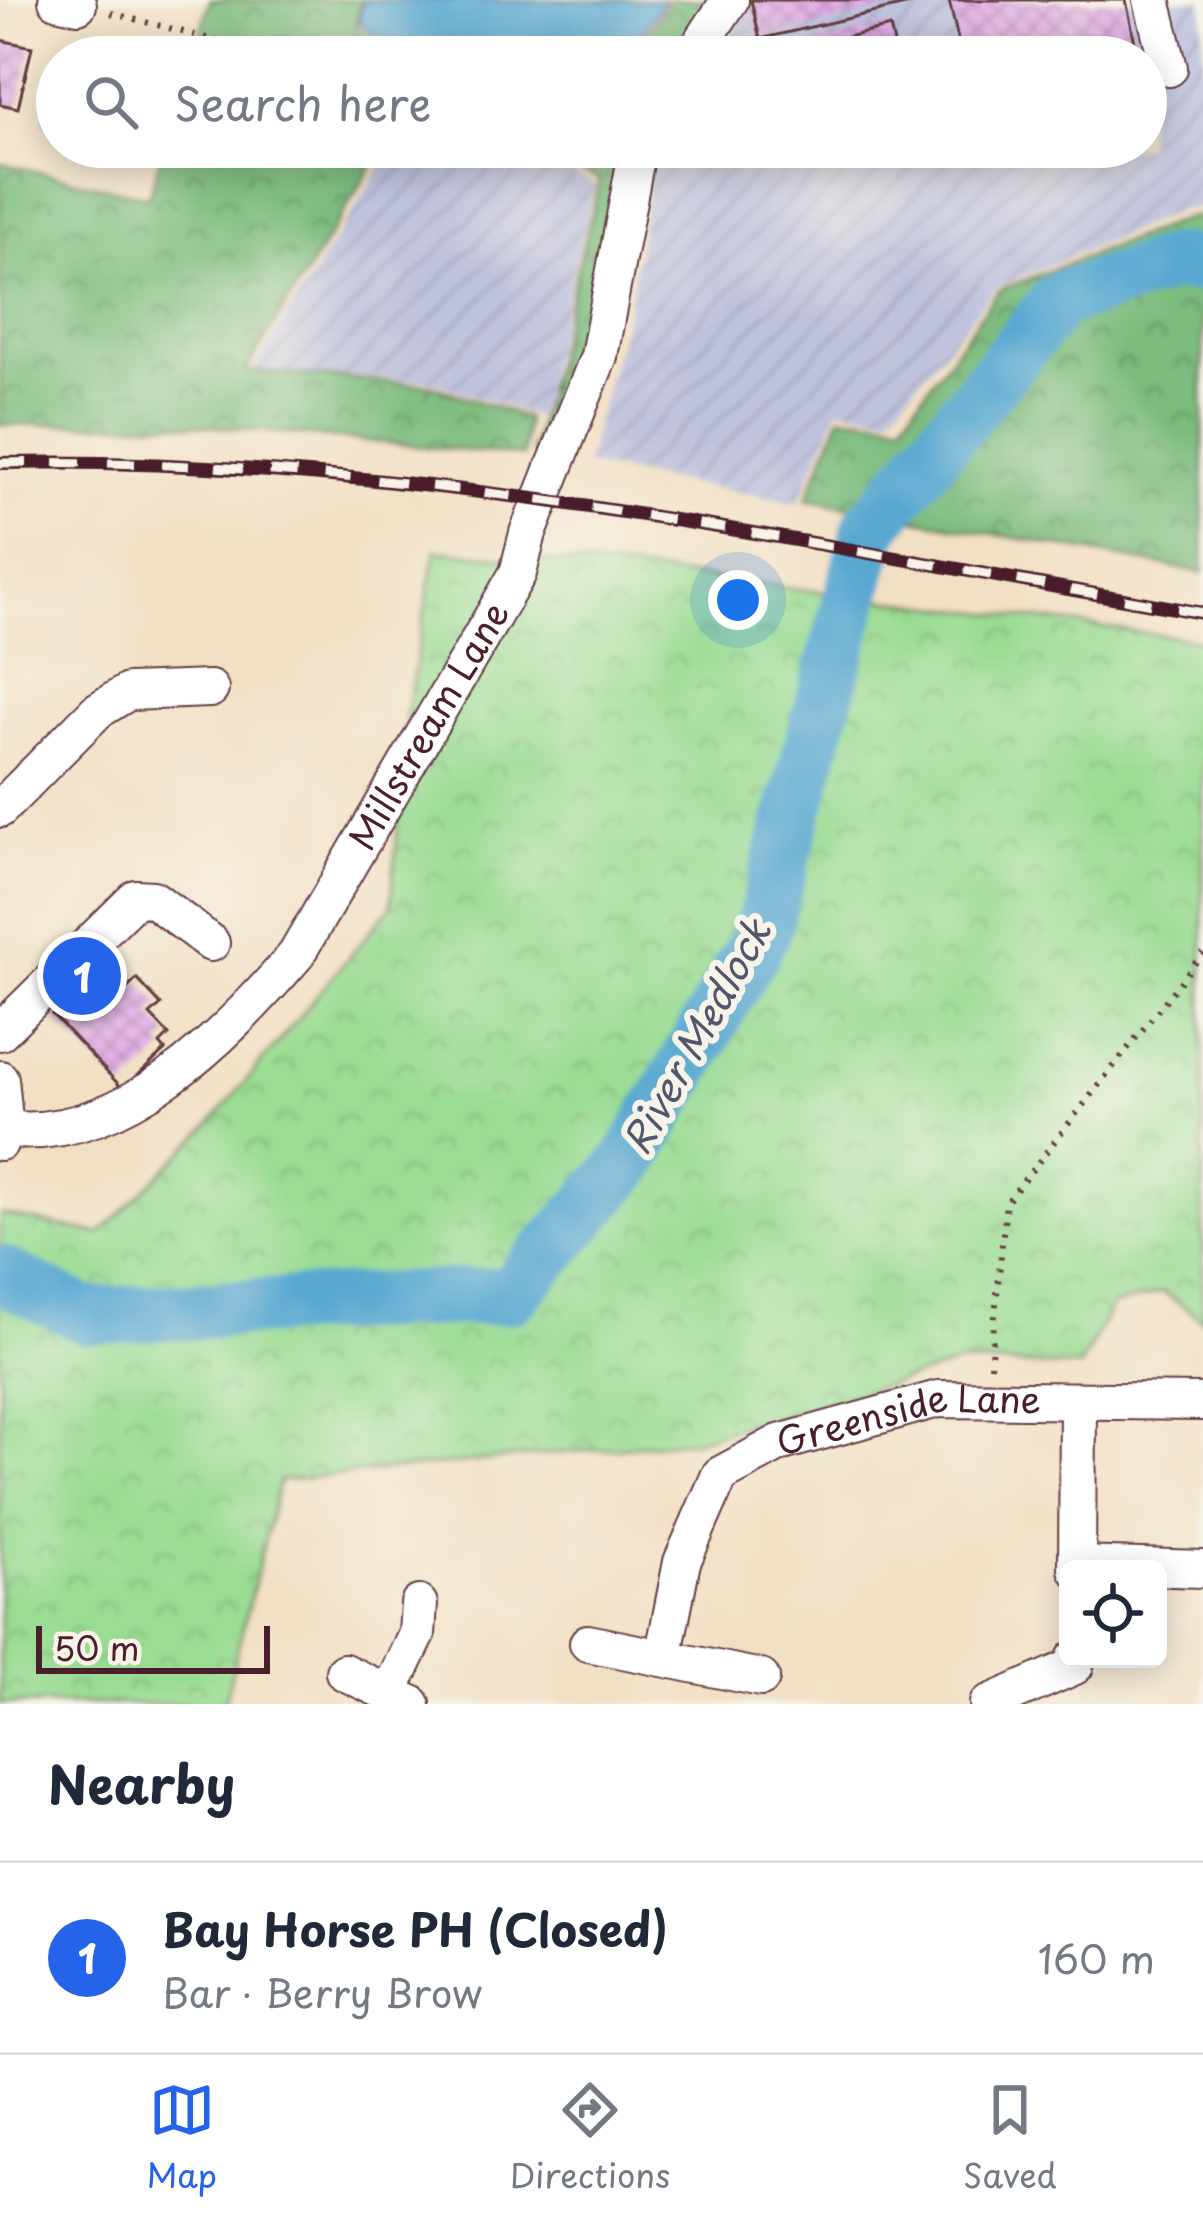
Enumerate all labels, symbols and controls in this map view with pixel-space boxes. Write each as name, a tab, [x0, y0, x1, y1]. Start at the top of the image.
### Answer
search box	[36, 36, 1167, 168]
text: Search here	[174, 68, 431, 136]
icon: search	[78, 69, 144, 135]
your location	[708, 570, 768, 630]
street label: Millstream Lane	[334, 590, 521, 859]
water label: River Medlock	[606, 906, 785, 1164]
pin: 1	[43, 931, 121, 1021]
street label: Greenside Lane	[770, 1369, 1041, 1468]
map controls	[1059, 1560, 1167, 1668]
button: locate	[1059, 1560, 1167, 1668]
scale bar	[36, 1620, 270, 1673]
text: 50 m	[54, 1622, 140, 1672]
text: Nearby	[48, 1744, 235, 1821]
text: Bay Horse PH (Closed)	[162, 1894, 668, 1962]
text: 1	[78, 1928, 96, 1987]
text: 160 m	[1038, 1928, 1155, 1987]
text: Bar · Berry Brow	[162, 1962, 482, 2021]
tab: Map	[146, 2077, 217, 2199]
tab: Directions	[510, 2077, 670, 2199]
tab: Saved	[963, 2077, 1057, 2199]

